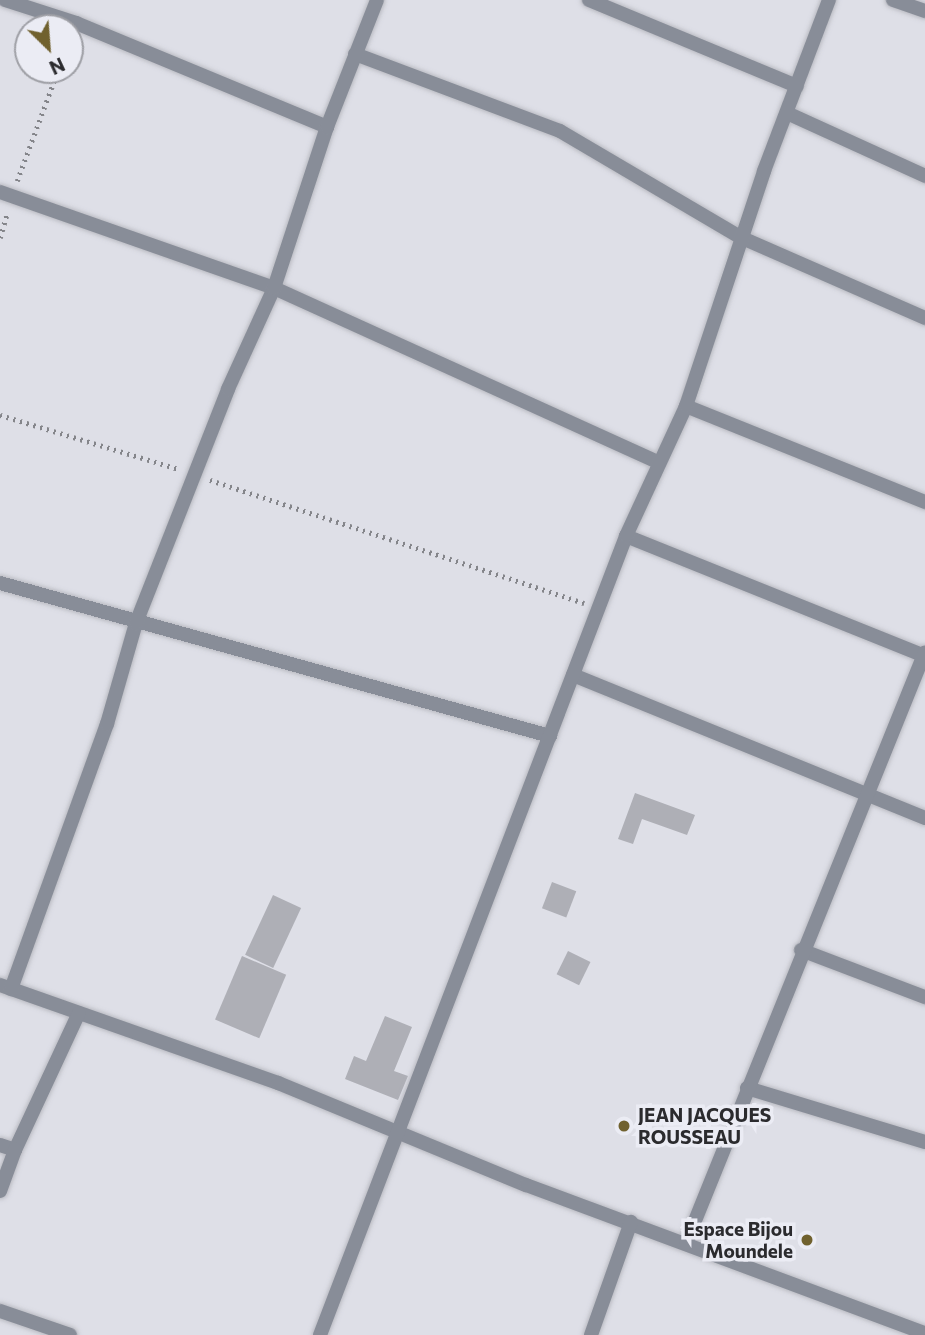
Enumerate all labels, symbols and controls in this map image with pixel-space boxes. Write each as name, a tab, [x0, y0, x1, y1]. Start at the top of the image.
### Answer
north arrow	[14, 14, 84, 84]
text: N	[46, 53, 69, 80]
place label: JEAN JACQUES ROUSSEAU	[638, 1104, 771, 1148]
marker: JEAN JACQUES ROUSSEAU	[616, 1118, 632, 1134]
place label: Espace Bijou Moundele	[683, 1218, 793, 1262]
marker: Espace Bijou Moundele	[799, 1232, 815, 1248]

